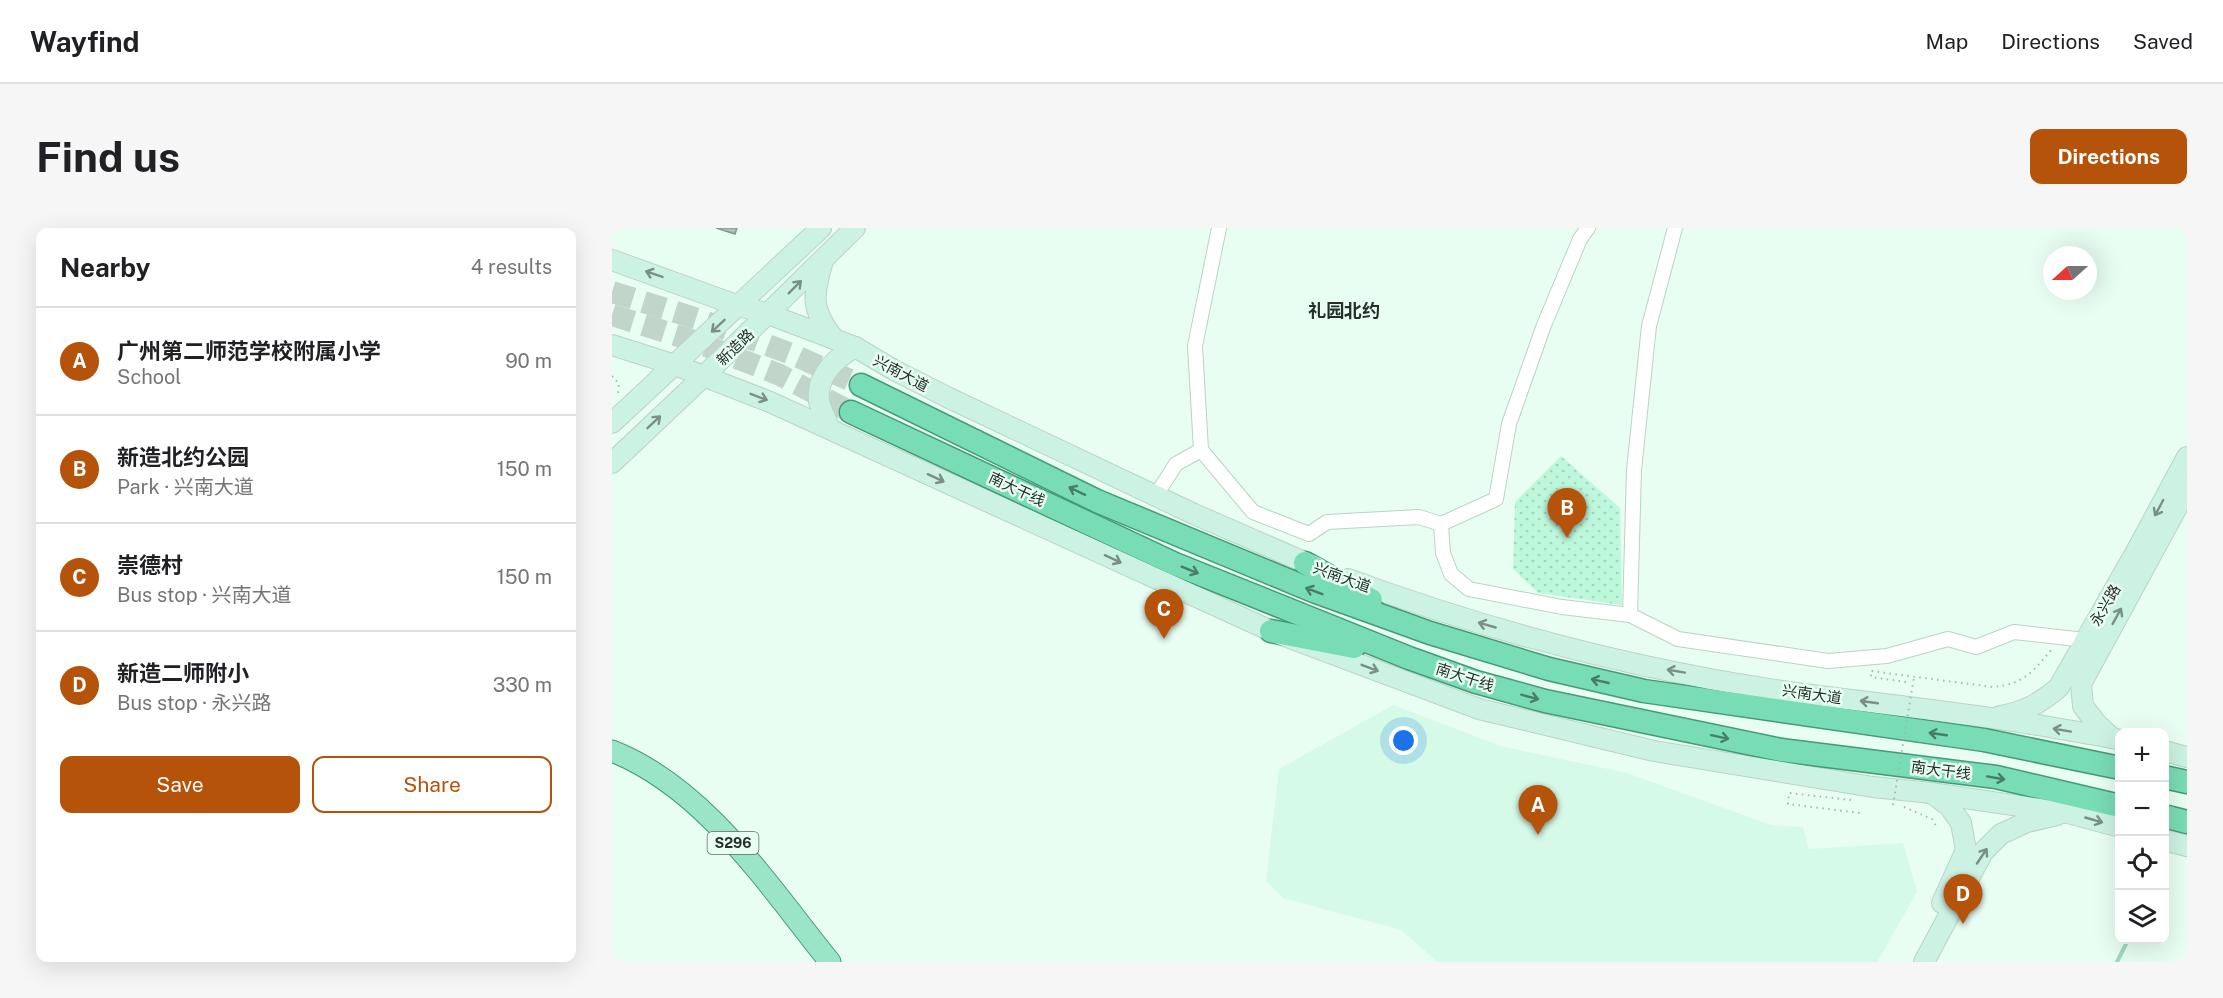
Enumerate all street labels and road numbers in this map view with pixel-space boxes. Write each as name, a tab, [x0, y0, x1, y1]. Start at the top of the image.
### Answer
street label: 新造路	[713, 325, 757, 369]
street label: 兴南大道	[871, 351, 931, 395]
street label: 南大干线	[986, 469, 1048, 509]
street label: 兴南大道	[1311, 559, 1373, 595]
street label: 永兴路	[2086, 581, 2124, 629]
street label: 南大干线	[1434, 660, 1496, 694]
street label: 兴南大道	[1781, 681, 1843, 707]
street label: 南大干线	[1910, 758, 1972, 782]
road number: S296	[708, 832, 758, 854]

